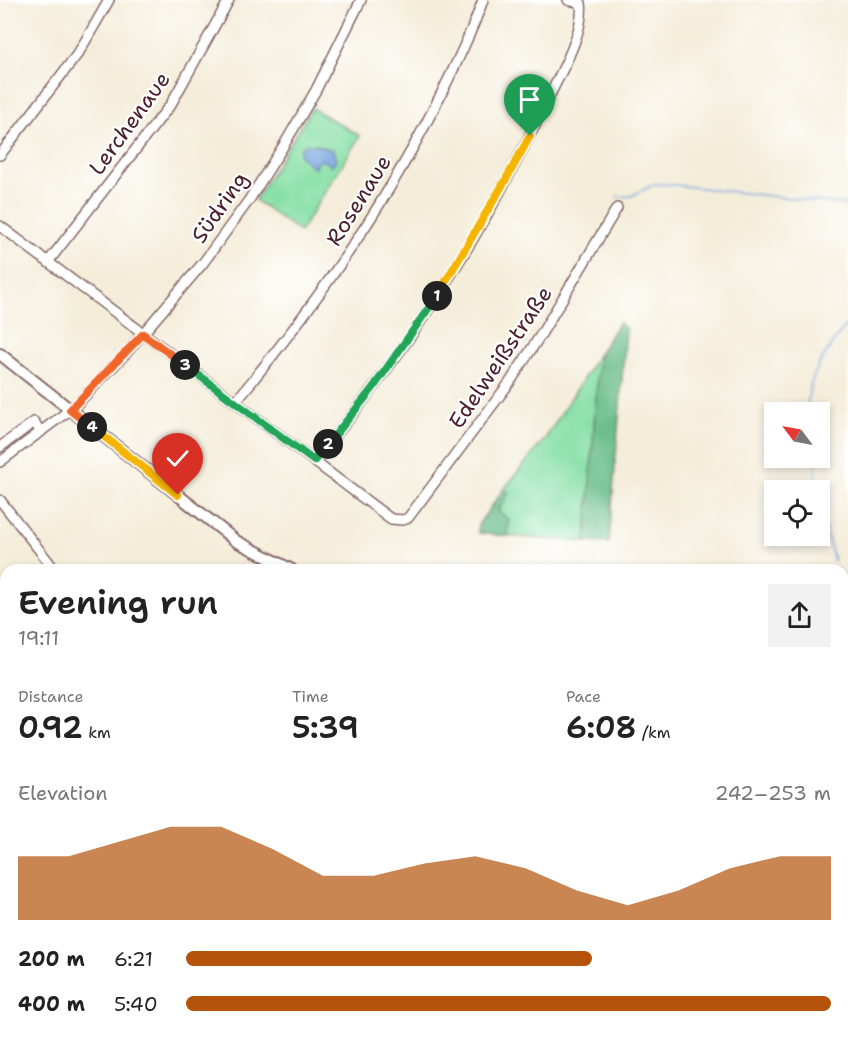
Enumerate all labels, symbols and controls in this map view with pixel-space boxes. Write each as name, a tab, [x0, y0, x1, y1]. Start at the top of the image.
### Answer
street label: Lerchenaue	[82, 66, 177, 181]
pin	[504, 74, 555, 136]
icon: arrive	[513, 83, 546, 116]
street label: Rosenaue	[319, 149, 398, 251]
street label: Südring	[184, 166, 254, 249]
street label: Edelweißstraße	[442, 280, 559, 434]
pin: 1	[422, 281, 452, 311]
text: 1	[433, 285, 441, 306]
pin: 3	[170, 350, 200, 380]
text: 3	[179, 354, 191, 375]
north arrow	[764, 402, 830, 468]
map controls	[764, 402, 830, 546]
pin: 4	[77, 412, 107, 442]
text: 4	[86, 416, 98, 437]
pin: 2	[313, 429, 343, 459]
pin	[152, 433, 203, 495]
text: 2	[322, 433, 334, 454]
icon: check	[161, 442, 194, 475]
button: locate	[764, 480, 830, 546]
text: Evening run	[18, 580, 218, 625]
button: share	[768, 584, 831, 647]
text: 19:11	[18, 625, 59, 651]
text: Distance	[18, 686, 84, 707]
text: Time	[292, 686, 329, 707]
text: Pace	[566, 686, 601, 707]
text: 0.92	[18, 707, 83, 748]
text: 5:39	[292, 707, 359, 748]
text: 6:08	[566, 707, 637, 748]
text: km	[83, 722, 111, 743]
text: /km	[637, 722, 671, 743]
text: Elevation	[18, 780, 108, 806]
text: 242–253 m	[715, 780, 831, 806]
text: 200 m	[18, 946, 85, 972]
text: 6:21	[114, 946, 153, 972]
text: 400 m	[18, 991, 85, 1017]
text: 5:40	[114, 991, 158, 1017]

